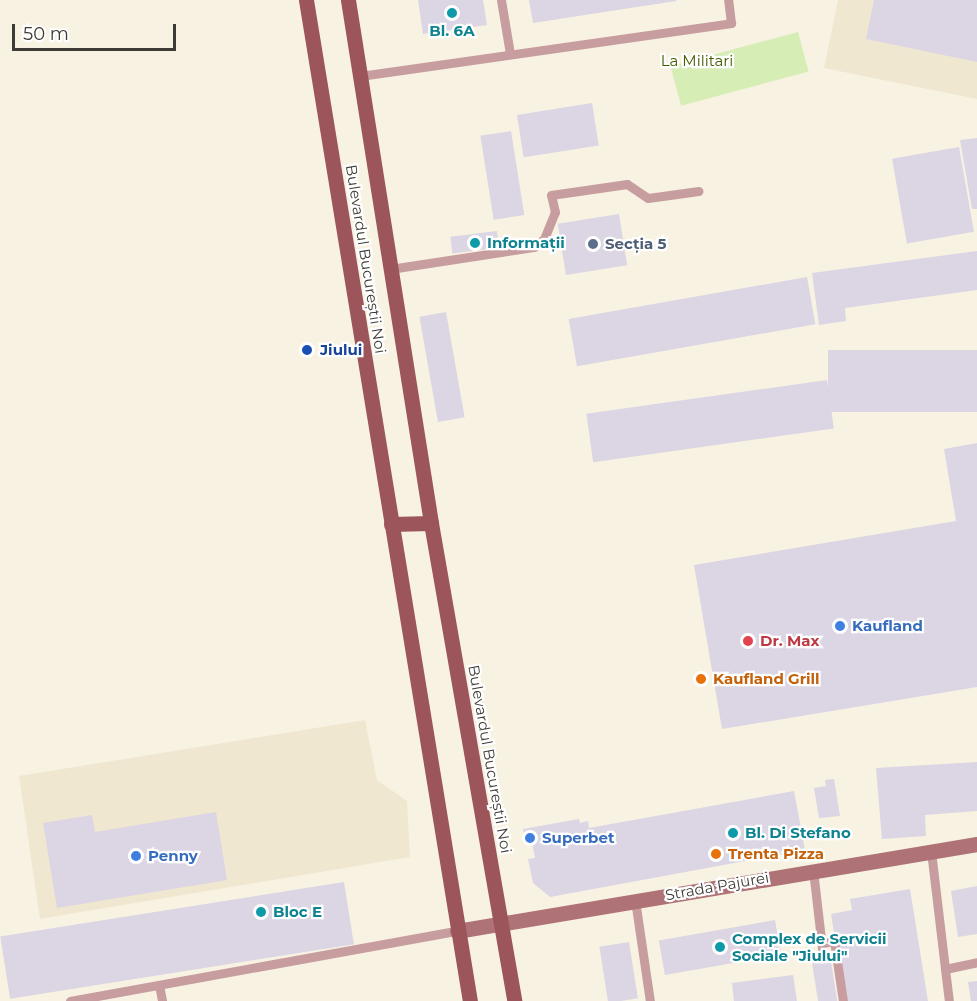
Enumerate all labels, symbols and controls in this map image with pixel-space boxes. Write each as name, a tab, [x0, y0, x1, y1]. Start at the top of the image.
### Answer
marker: Bl. 6A	[445, 6, 459, 20]
scale bar	[15, 12, 178, 50]
place label: Bl. 6A	[429, 22, 475, 40]
text: 50 m	[23, 23, 69, 45]
park label: La Militari	[661, 52, 733, 70]
street label: Bulevardul Bucureștii Noi	[342, 163, 390, 355]
place label: Informații	[487, 234, 565, 252]
place label: Secția 5	[605, 235, 666, 253]
marker: Informații	[468, 236, 482, 250]
marker: Secția 5	[586, 237, 600, 251]
marker: Jiului	[298, 341, 316, 359]
place label: Jiului	[320, 341, 362, 359]
place label: Kaufland	[852, 617, 923, 635]
marker: Kaufland	[833, 619, 847, 633]
place label: Dr. Max	[760, 632, 819, 650]
marker: Dr. Max	[741, 634, 755, 648]
street label: Bulevardul Bucureștii Noi	[465, 663, 515, 855]
place label: Kaufland Grill	[713, 670, 820, 688]
marker: Kaufland Grill	[694, 672, 708, 686]
place label: Bl. Di Stefano	[745, 824, 851, 842]
marker: Bl. Di Stefano	[726, 826, 740, 840]
place label: Superbet	[542, 829, 614, 847]
marker: Superbet	[523, 831, 537, 845]
place label: Trenta Pizza	[728, 845, 824, 863]
place label: Penny	[148, 847, 198, 865]
marker: Trenta Pizza	[709, 847, 723, 861]
marker: Penny	[129, 849, 143, 863]
street label: Strada Pajurei	[664, 868, 770, 904]
place label: Bloc E	[273, 903, 322, 921]
marker: Bloc E	[254, 905, 268, 919]
place label: Complex de Servicii Sociale "Jiului"	[732, 929, 887, 964]
marker: Complex de Servicii Sociale "Jiului"	[713, 940, 727, 954]

